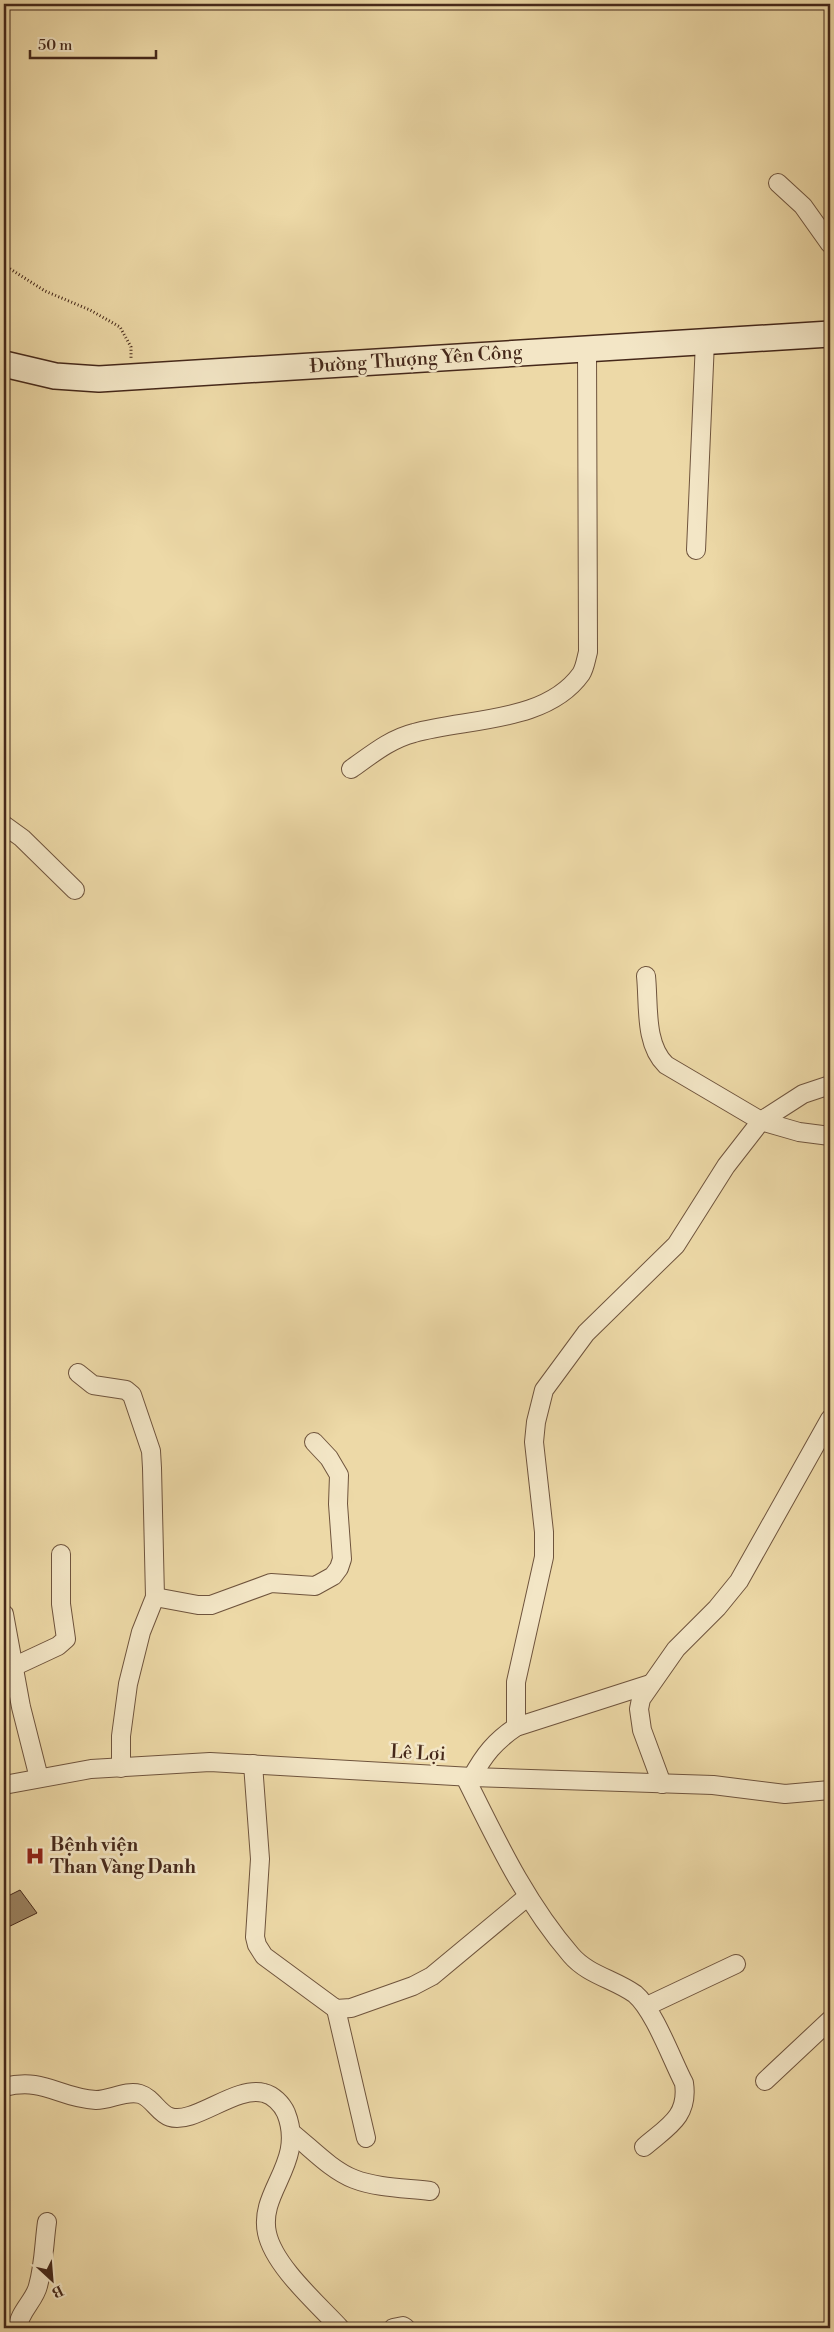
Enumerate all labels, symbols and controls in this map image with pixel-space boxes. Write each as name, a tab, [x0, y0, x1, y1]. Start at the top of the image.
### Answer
scale bar	[30, 28, 156, 60]
text: 50 m	[38, 36, 72, 55]
street label: Đường Thượng Yên Công	[309, 340, 523, 378]
street label: Lê Lợi	[390, 1740, 446, 1766]
place label: Bệnh viện Than Vàng Danh	[50, 1833, 196, 1879]
hospital icon: Bệnh viện Than Vàng Danh	[24, 1845, 46, 1867]
north arrow	[28, 2254, 78, 2304]
text: B	[49, 2280, 66, 2301]

